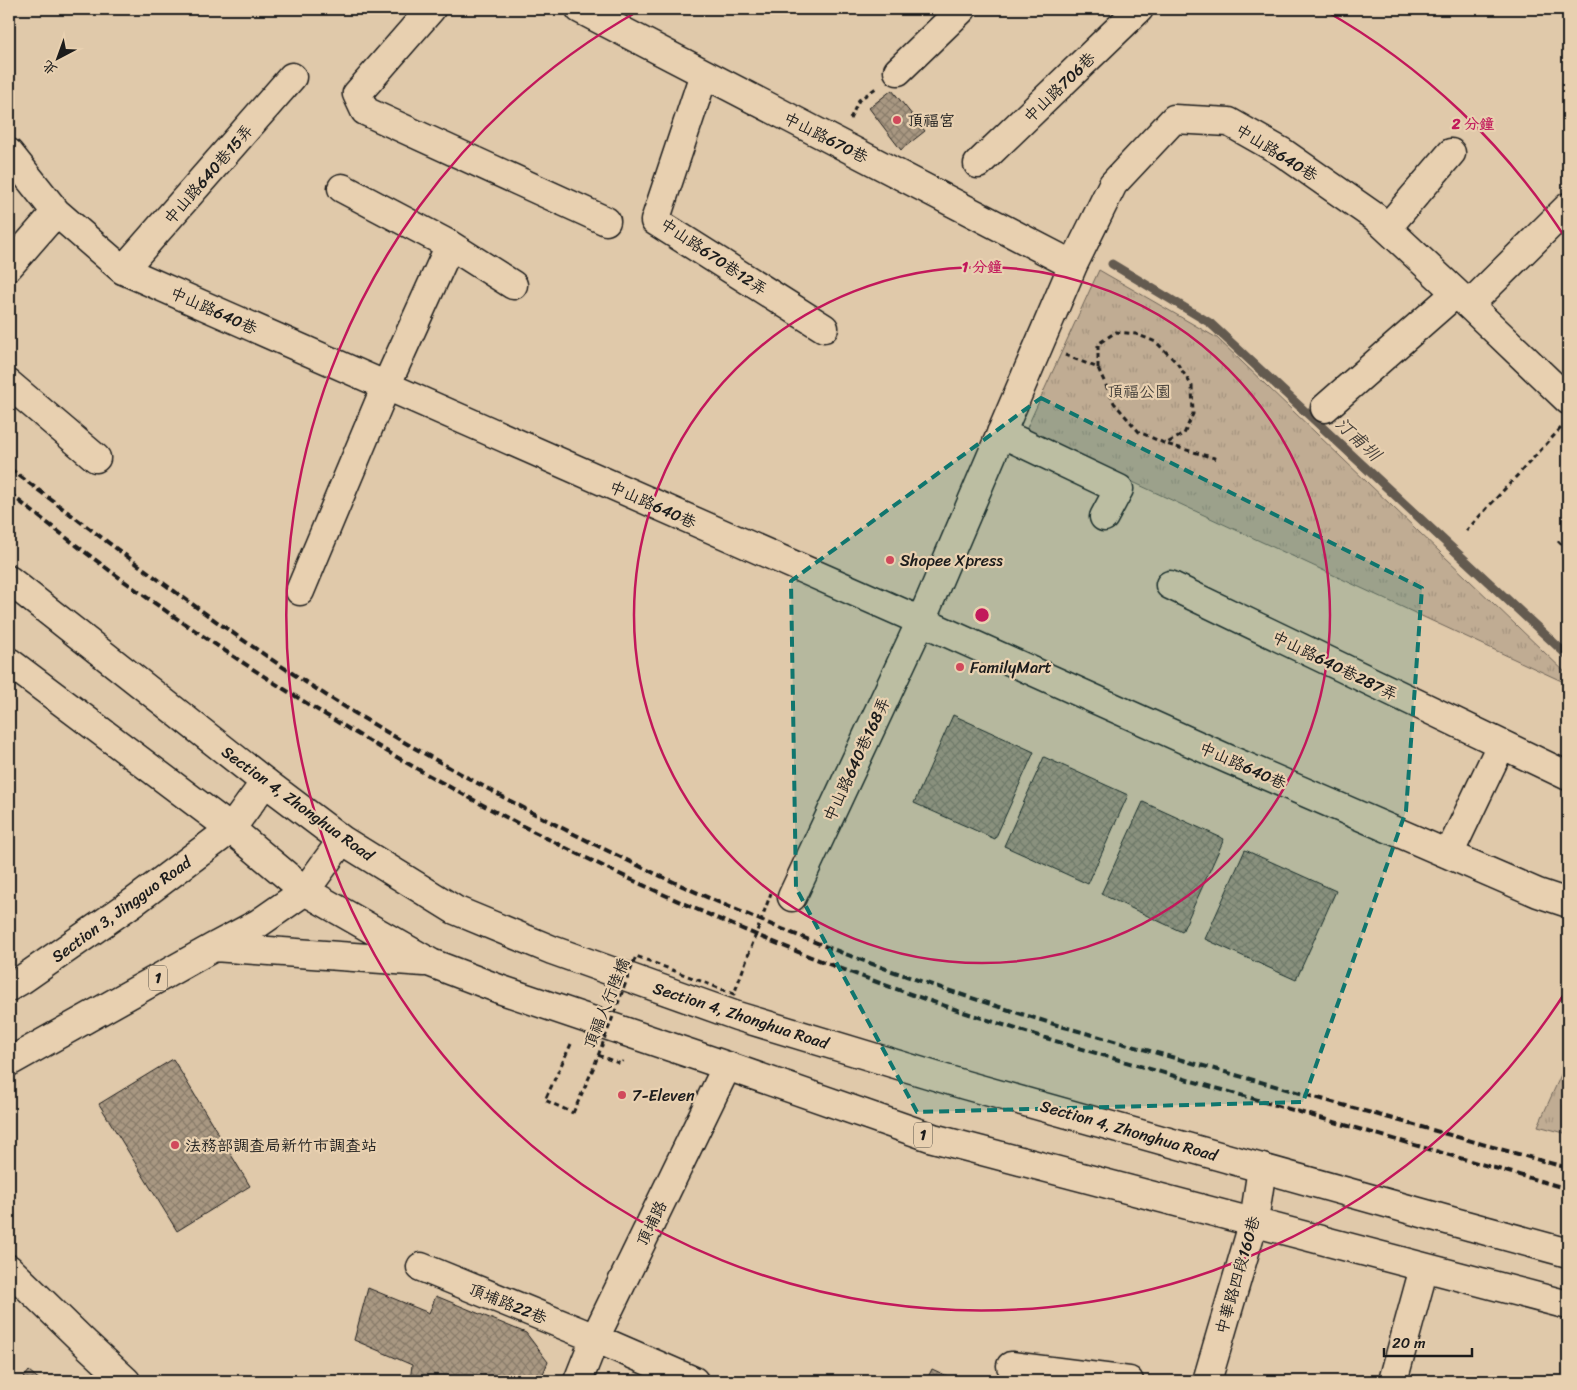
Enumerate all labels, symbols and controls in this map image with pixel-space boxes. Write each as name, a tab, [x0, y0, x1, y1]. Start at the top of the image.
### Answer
north arrow	[32, 32, 82, 82]
street label: 中山路706巷	[1016, 45, 1103, 130]
text: 北	[36, 53, 63, 81]
street label: 中山路670巷	[778, 104, 873, 171]
place label: 頂福宫	[907, 106, 955, 135]
text: 2 分鐘	[1451, 111, 1494, 137]
marker: 頂福宫	[891, 114, 903, 126]
street label: 中山路640巷	[1230, 115, 1324, 189]
street label: 中山路640巷15弄	[156, 117, 261, 231]
street label: 中山路670巷12弄	[654, 210, 773, 303]
text: 1 分鐘	[962, 254, 1002, 280]
street label: 中山路640巷	[165, 278, 262, 343]
park label: 頂福公園	[1107, 377, 1171, 406]
water label: 汀甫圳	[1327, 409, 1390, 470]
street label: 中山路640巷	[604, 472, 701, 537]
place label: Shopee Xpress	[900, 546, 1003, 575]
marker: Shopee Xpress	[884, 554, 896, 566]
centre of rings	[973, 606, 991, 624]
street label: 中山路640巷287弄	[1267, 622, 1403, 709]
place label: FamilyMart	[970, 653, 1051, 682]
marker: FamilyMart	[954, 661, 966, 673]
street label: 中山路640巷168弄	[815, 692, 898, 826]
street label: 中山路640巷	[1194, 733, 1291, 798]
street label: Section 4, Zhonghua Road	[215, 738, 382, 870]
street label: Section 3, Jingguo Road	[45, 848, 199, 970]
street label: 頂福人行陸橋	[575, 953, 638, 1053]
road number: 1	[149, 966, 167, 990]
street label: Section 4, Zhonghua Road	[649, 973, 834, 1058]
place label: 7-Eleven	[632, 1081, 695, 1110]
marker: 7-Eleven	[616, 1089, 628, 1101]
street label: Section 4, Zhonghua Road	[1037, 1091, 1222, 1170]
road number: 1	[914, 1122, 932, 1148]
place label: 法務部調查局新竹市調查站	[185, 1131, 377, 1160]
marker: 法務部調查局新竹市調查站	[169, 1139, 181, 1151]
street label: 頂埔路	[628, 1195, 675, 1251]
street label: 中華路四段160巷	[1207, 1212, 1268, 1338]
street label: 頂埔路22巷	[464, 1275, 551, 1332]
scale bar	[1384, 1325, 1472, 1357]
text: 20 m	[1392, 1330, 1426, 1356]

